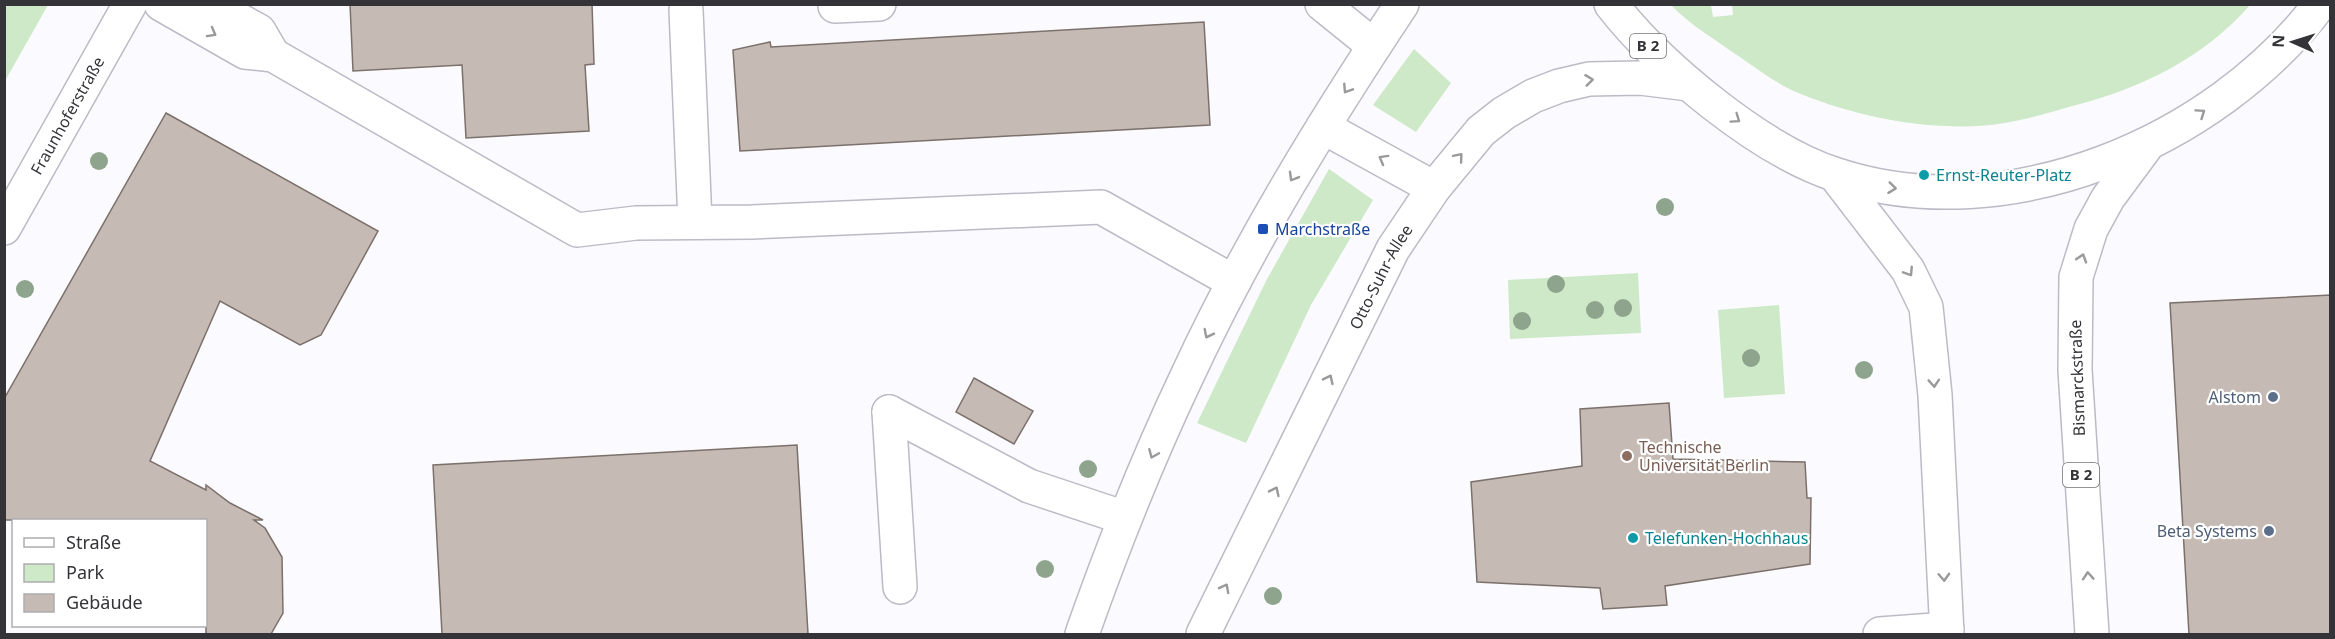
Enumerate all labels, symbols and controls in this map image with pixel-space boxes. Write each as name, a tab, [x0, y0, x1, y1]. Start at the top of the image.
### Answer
north arrow	[2263, 12, 2323, 72]
one-way arrow	[206, 26, 216, 37]
road number: B 2	[1630, 34, 1666, 58]
text: N	[2267, 34, 2289, 48]
street label: Fraunhoferstraße	[25, 53, 109, 178]
one-way arrow	[1584, 74, 1594, 87]
one-way arrow	[1343, 82, 1354, 93]
one-way arrow	[2194, 109, 2205, 120]
one-way arrow	[1729, 112, 1740, 123]
one-way arrow	[1452, 153, 1463, 164]
one-way arrow	[1378, 155, 1389, 167]
place label: Ernst-Reuter-Platz	[1936, 164, 2072, 186]
marker: Ernst-Reuter-Platz	[1917, 168, 1931, 182]
one-way arrow	[1289, 171, 1301, 181]
one-way arrow	[1888, 181, 1897, 193]
place label: Marchstraße	[1275, 218, 1370, 240]
street label: Otto-Suhr-Allee	[1344, 220, 1418, 333]
marker: Marchstraße	[1256, 222, 1270, 236]
one-way arrow	[2075, 253, 2087, 264]
one-way arrow	[1901, 266, 1913, 276]
street label: Bismarckstraße	[2064, 319, 2090, 437]
one-way arrow	[1203, 328, 1215, 339]
one-way arrow	[1322, 375, 1333, 386]
one-way arrow	[1928, 378, 1941, 387]
place label: Alstom	[2209, 386, 2261, 408]
marker: Alstom	[2266, 390, 2280, 404]
place label: Technische Universität Berlin	[1639, 436, 1769, 476]
one-way arrow	[1148, 447, 1160, 458]
marker: Technische Universität Berlin	[1620, 449, 1634, 463]
road number: B 2	[2063, 463, 2099, 487]
one-way arrow	[1267, 486, 1279, 497]
legend	[12, 519, 207, 627]
place label: Beta Systems	[2157, 520, 2257, 542]
marker: Beta Systems	[2262, 524, 2276, 538]
place label: Telefunken-Hochhaus	[1645, 527, 1808, 549]
text: Straße	[66, 530, 121, 554]
marker: Telefunken-Hochhaus	[1626, 531, 1640, 545]
text: Park	[66, 560, 104, 584]
one-way arrow	[2082, 572, 2095, 581]
one-way arrow	[1938, 573, 1951, 582]
one-way arrow	[1218, 584, 1229, 595]
text: Gebäude	[66, 590, 143, 614]

